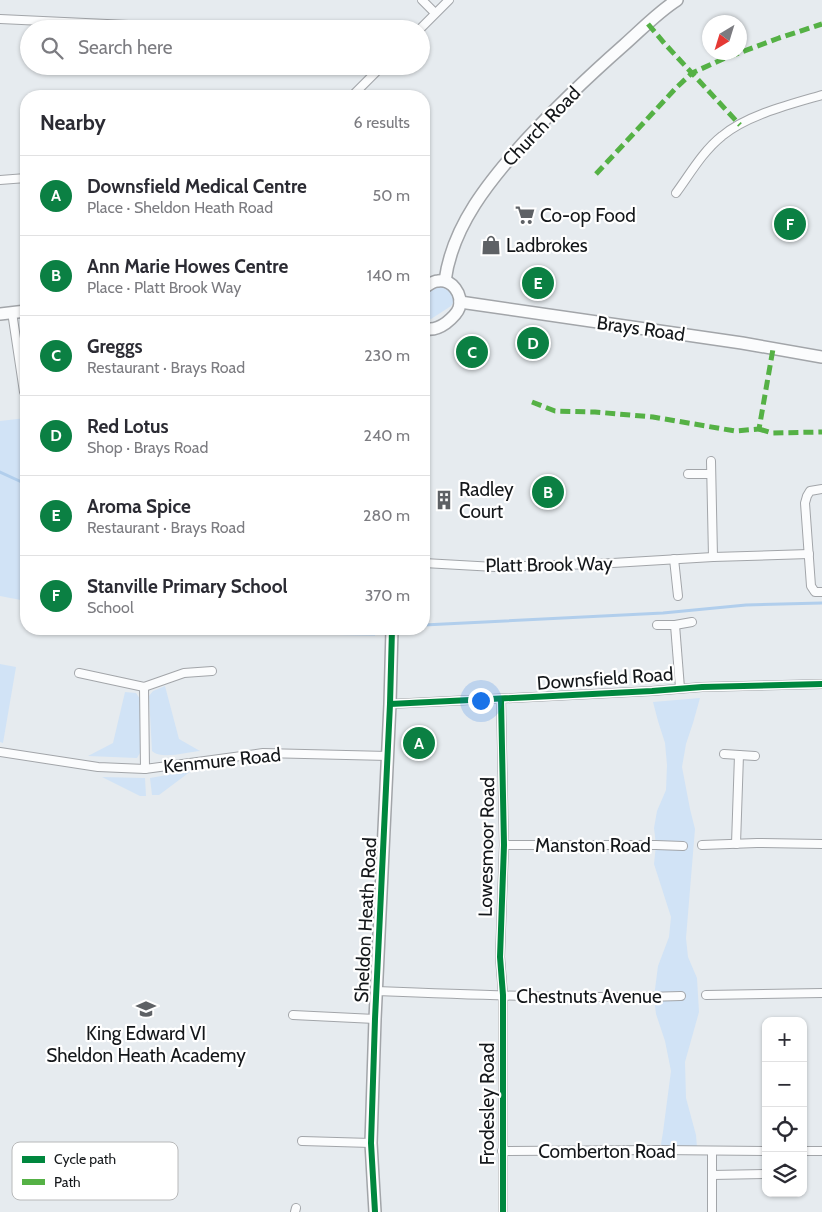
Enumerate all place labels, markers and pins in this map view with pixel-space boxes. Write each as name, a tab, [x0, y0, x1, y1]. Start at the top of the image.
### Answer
supermarket icon: Co-op Food	[514, 204, 536, 226]
place label: Co-op Food	[540, 204, 636, 227]
pin: F	[774, 205, 806, 243]
shop icon: Ladbrokes	[480, 234, 502, 256]
place label: Ladbrokes	[506, 234, 588, 257]
pin: E	[522, 264, 554, 302]
pin: D	[517, 324, 549, 362]
pin: C	[456, 333, 488, 371]
pin: B	[532, 473, 564, 511]
place label: Radley Court	[459, 478, 514, 523]
building icon: Radley Court	[433, 489, 455, 511]
pin: A	[403, 724, 435, 762]
school or university icon: King Edward VI Sheldon Heath Academy	[135, 998, 157, 1020]
place label: King Edward VI Sheldon Heath Academy	[46, 1022, 246, 1067]

